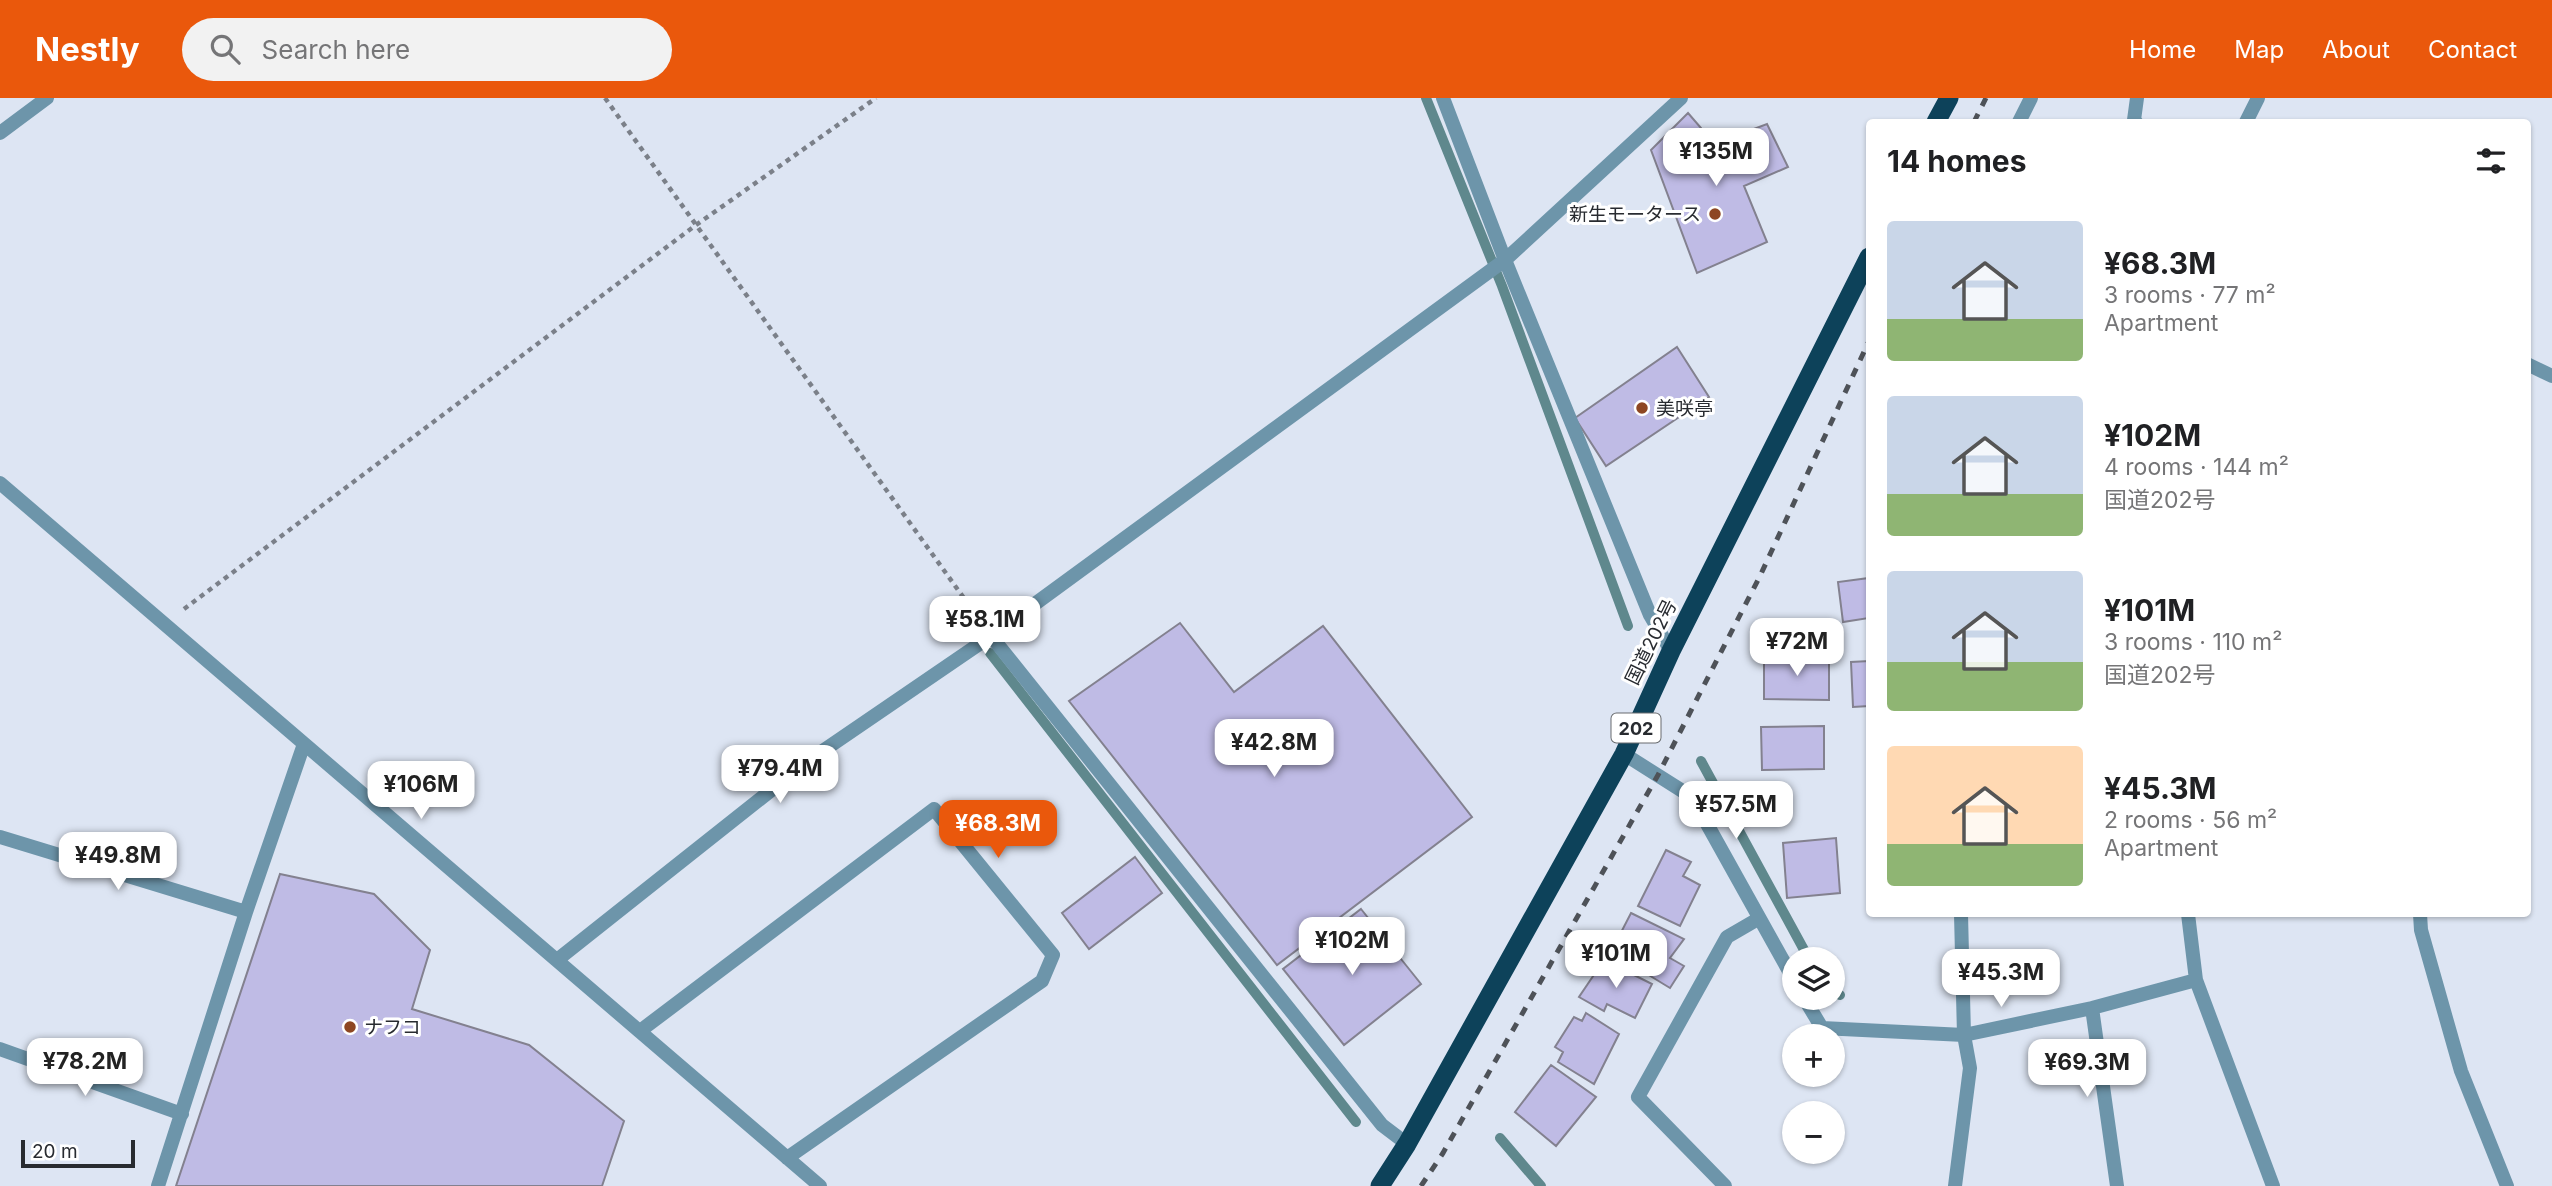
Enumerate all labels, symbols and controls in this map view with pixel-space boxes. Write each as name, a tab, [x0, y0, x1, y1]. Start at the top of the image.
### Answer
search box	[182, 18, 672, 81]
text: Nestly	[35, 29, 140, 69]
icon: search	[206, 30, 244, 68]
text: Search here	[262, 34, 410, 65]
text: Home	[2129, 35, 2196, 64]
text: Map	[2234, 35, 2284, 64]
text: About	[2322, 35, 2390, 64]
text: Contact	[2428, 35, 2517, 64]
pin: ¥135M	[1667, 129, 1765, 188]
text: ¥135M	[1679, 137, 1753, 165]
icon: filters	[2472, 142, 2510, 180]
text: 14 homes	[1887, 143, 2026, 179]
place label: 新生モータース	[1569, 203, 1701, 226]
marker: 新生モータース	[1707, 206, 1723, 222]
text: ¥68.3M	[2104, 245, 2216, 281]
icon: home	[1943, 249, 2027, 333]
text: 3 rooms · 77 m²	[2104, 281, 2276, 309]
text: Apartment	[2104, 309, 2218, 337]
place label: 美咲亭	[1656, 397, 1713, 420]
marker: 美咲亭	[1634, 400, 1650, 416]
text: ¥102M	[2104, 417, 2201, 453]
icon: home	[1943, 424, 2027, 508]
text: 4 rooms · 144 m²	[2104, 453, 2289, 481]
text: 国道202号	[2104, 486, 2216, 514]
text: ¥101M	[2104, 592, 2195, 628]
pin: ¥58.1M	[928, 596, 1042, 656]
street label: 国道202号	[1620, 596, 1682, 688]
icon: home	[1943, 599, 2027, 683]
text: ¥58.1M	[945, 605, 1025, 633]
pin: ¥72M	[1756, 618, 1838, 678]
text: ¥72M	[1766, 627, 1828, 655]
text: 3 rooms · 110 m²	[2104, 628, 2282, 656]
text: 国道202号	[2104, 661, 2216, 689]
road number: 202	[1612, 714, 1660, 742]
pin: ¥42.8M	[1217, 720, 1331, 779]
text: ¥42.8M	[1231, 728, 1317, 756]
pin: ¥79.4M	[723, 746, 837, 805]
text: ¥79.4M	[737, 754, 823, 782]
pin: ¥106M	[372, 762, 470, 821]
text: ¥106M	[384, 770, 458, 798]
text: ¥45.3M	[2104, 770, 2217, 806]
icon: home	[1943, 774, 2027, 858]
pin: ¥57.5M	[1679, 782, 1793, 841]
text: ¥57.5M	[1695, 790, 1777, 818]
pin: ¥68.3M	[941, 800, 1055, 860]
text: 2 rooms · 56 m²	[2104, 806, 2277, 834]
text: ¥68.3M	[955, 809, 1041, 837]
pin: ¥49.8M	[61, 832, 175, 892]
text: Apartment	[2104, 834, 2218, 862]
text: ¥49.8M	[75, 841, 161, 869]
pin: ¥102M	[1303, 918, 1401, 977]
text: ¥102M	[1315, 926, 1389, 954]
pin: ¥101M	[1567, 930, 1665, 990]
text: ¥101M	[1581, 939, 1651, 967]
map controls	[1782, 947, 1845, 1164]
button: layers	[1782, 947, 1845, 1010]
pin: ¥45.3M	[1944, 950, 2058, 1009]
text: ¥45.3M	[1958, 958, 2044, 986]
place label: ナフコ	[364, 1016, 421, 1039]
marker: ナフコ	[342, 1019, 358, 1035]
button: +	[1782, 1024, 1845, 1087]
pin: ¥78.2M	[28, 1038, 142, 1098]
pin: ¥69.3M	[2030, 1040, 2144, 1099]
text: ¥78.2M	[43, 1047, 127, 1075]
text: ¥69.3M	[2044, 1048, 2130, 1076]
button: −	[1782, 1101, 1845, 1164]
scale bar	[21, 1137, 135, 1169]
text: 20 m	[32, 1140, 78, 1163]

